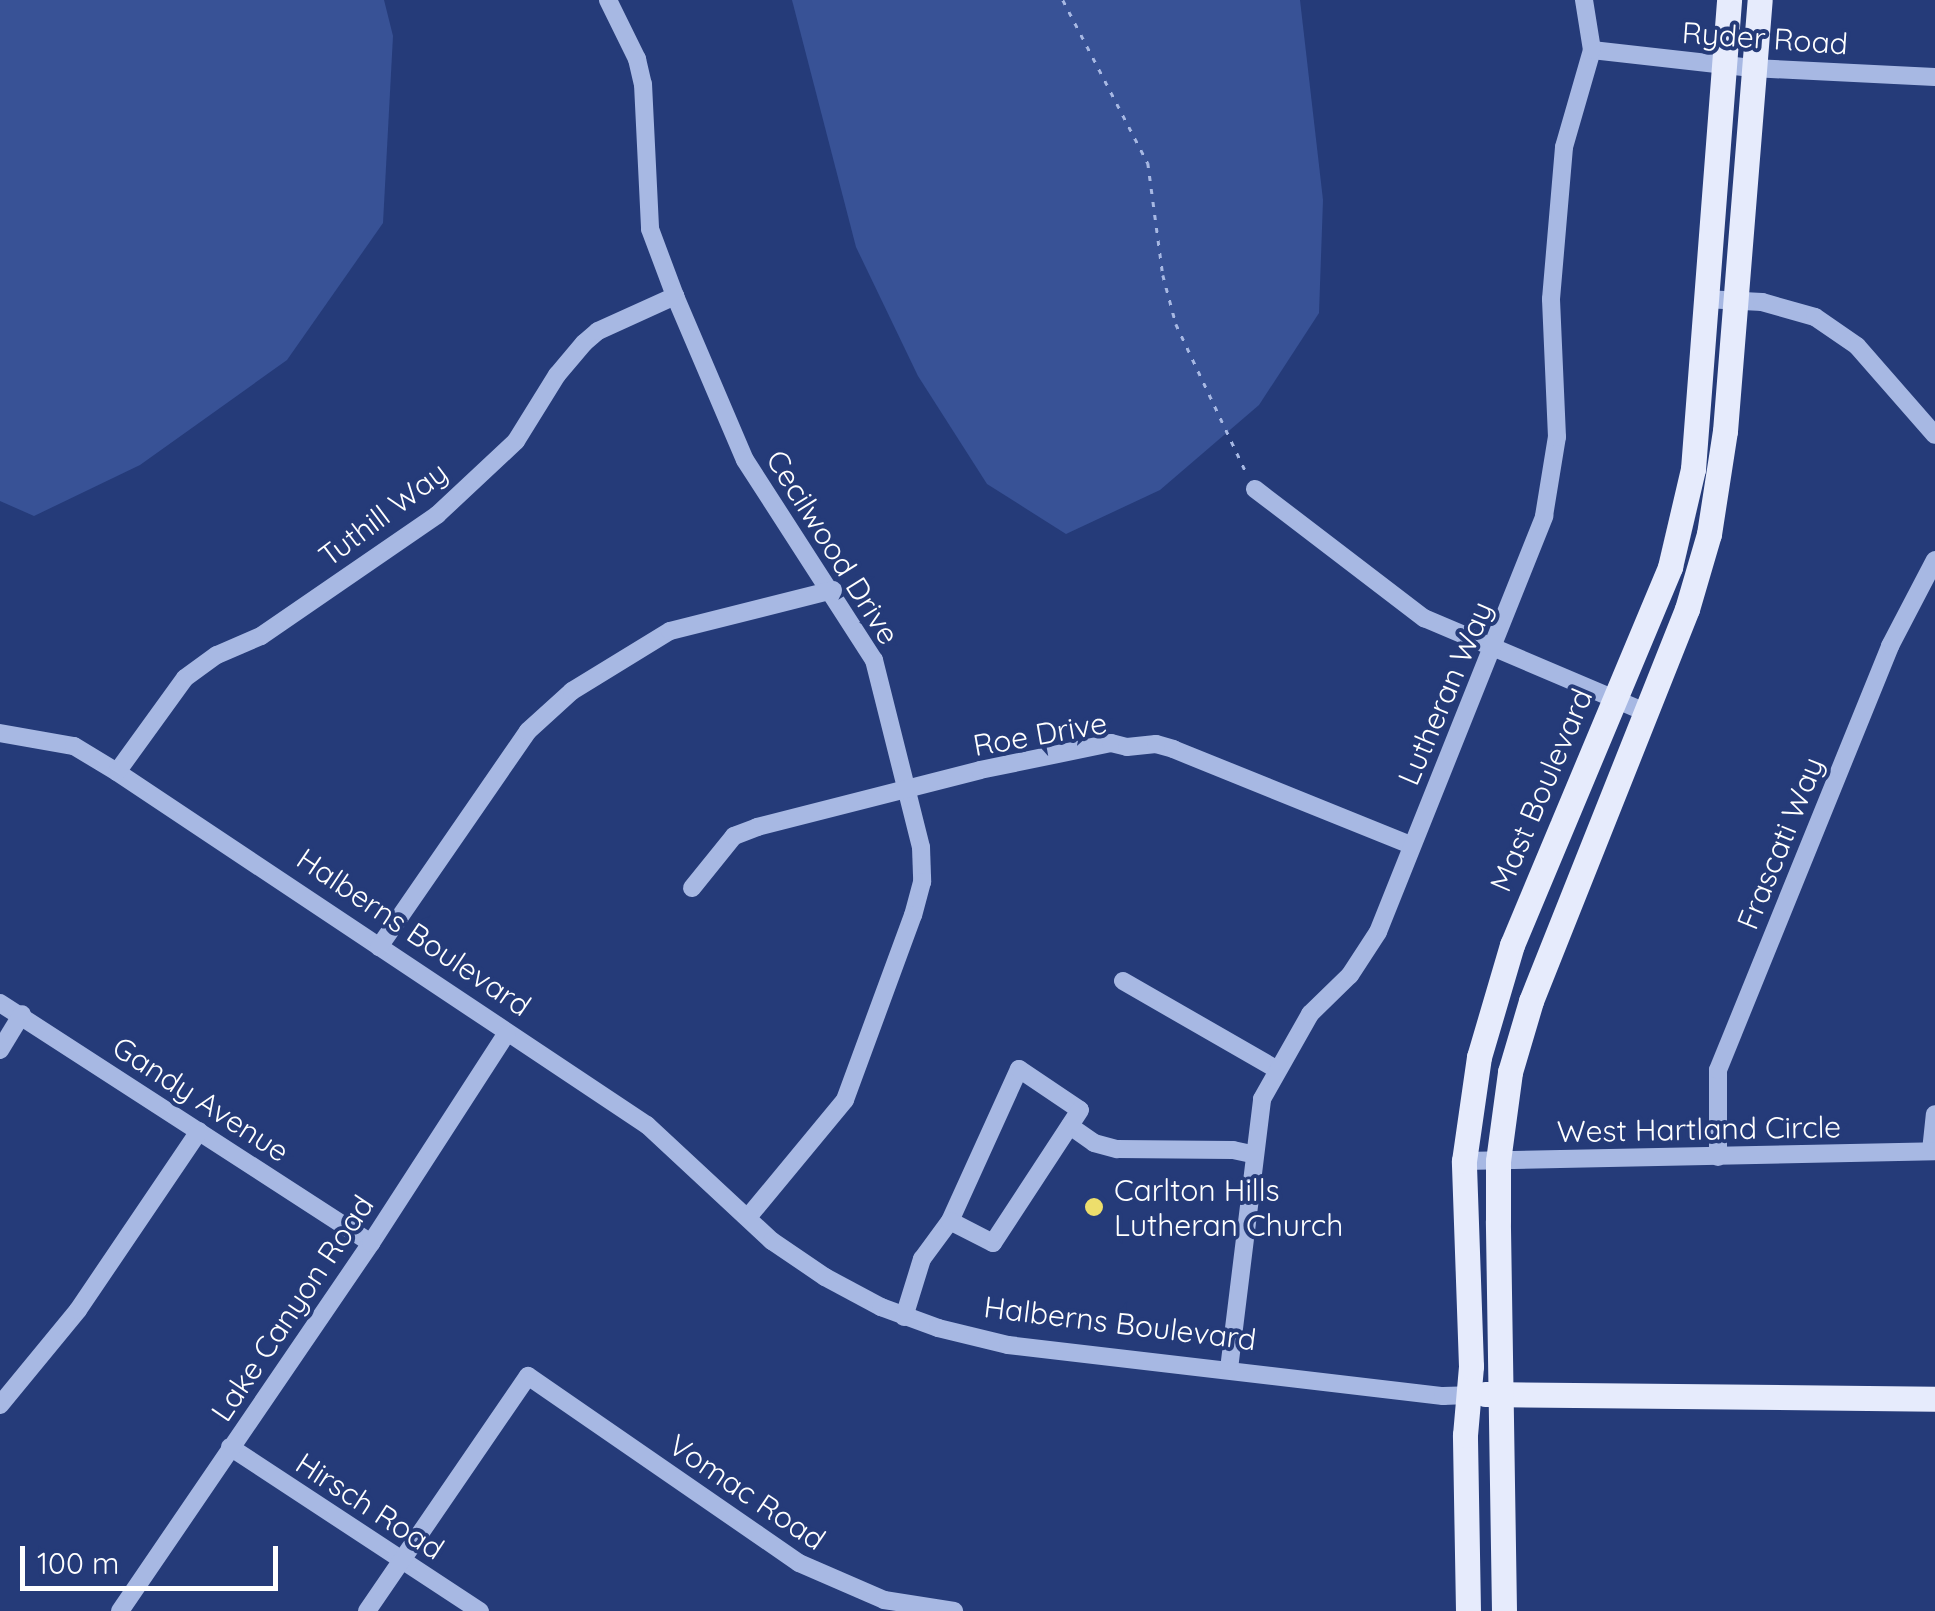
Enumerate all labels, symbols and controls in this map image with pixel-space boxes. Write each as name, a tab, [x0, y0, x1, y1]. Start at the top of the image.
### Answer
street label: Ryder Road	[1681, 14, 1849, 62]
street label: Cecilwood Drive	[759, 443, 907, 651]
street label: Tuthill Way	[312, 454, 454, 574]
street label: Lutheran Way	[1390, 596, 1500, 790]
street label: Mast Boulevard	[1482, 683, 1600, 897]
street label: Roe Drive	[970, 705, 1110, 763]
street label: Frascati Way	[1729, 752, 1831, 934]
street label: Halberns Boulevard	[290, 840, 538, 1024]
street label: Gandy Avenue	[106, 1029, 296, 1169]
street label: West Hartland Circle	[1557, 1109, 1841, 1149]
place label: Carlton Hills Lutheran Church	[1114, 1172, 1343, 1242]
street label: Lake Canyon Road	[203, 1188, 381, 1428]
marker: Carlton Hills Lutheran Church	[1083, 1196, 1105, 1218]
street label: Halberns Boulevard	[982, 1288, 1258, 1358]
street label: Vomac Road	[662, 1426, 832, 1558]
street label: Hirsch Road	[289, 1445, 451, 1567]
scale bar	[25, 1526, 282, 1588]
text: 100 m	[37, 1544, 119, 1582]

